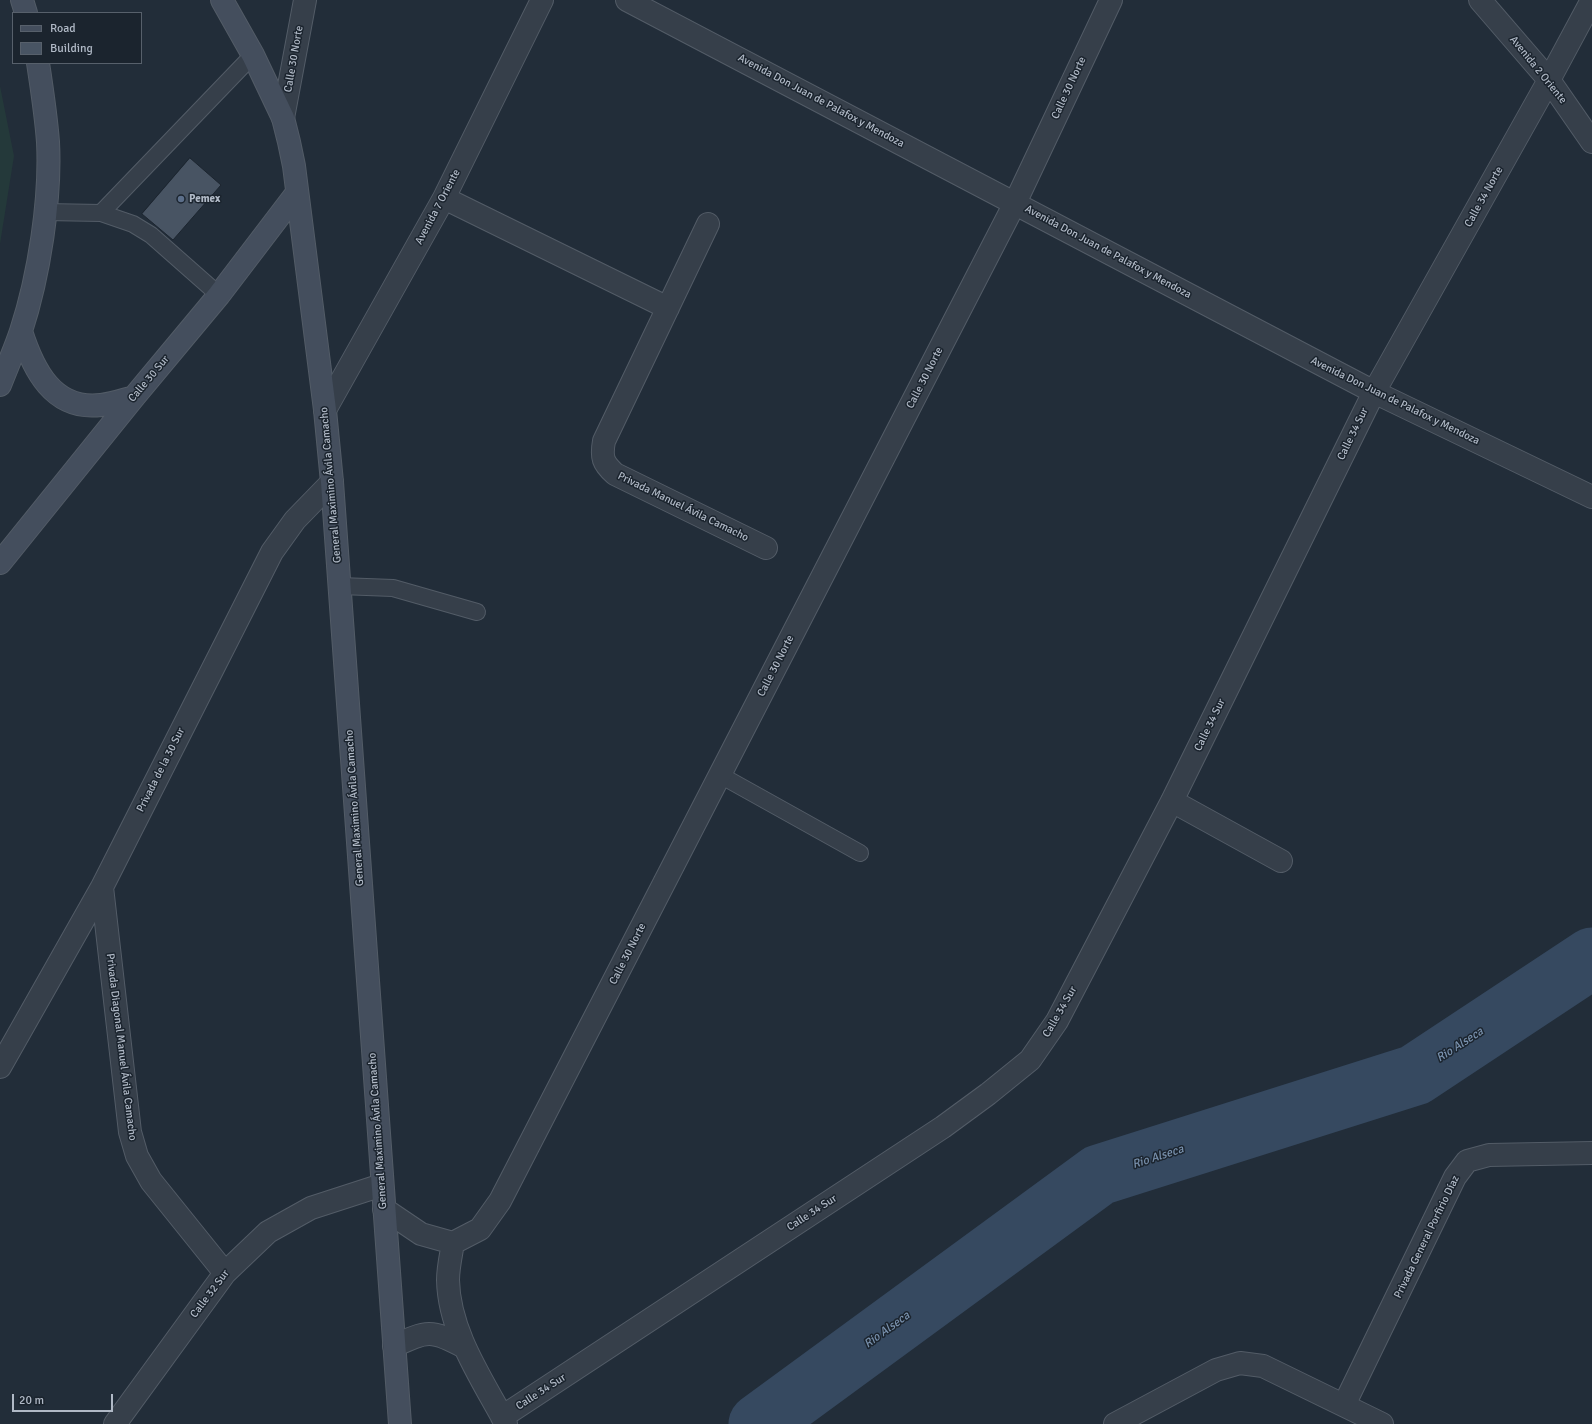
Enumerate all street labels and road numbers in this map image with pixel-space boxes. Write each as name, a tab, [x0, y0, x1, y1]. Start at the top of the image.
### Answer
street label: Calle 30 Norte	[282, 25, 306, 93]
street label: Avenida 2 Oriente	[1507, 33, 1569, 107]
street label: Avenida Don Juan de Palafox y Mendoza	[736, 51, 906, 151]
street label: Calle 30 Norte	[1049, 55, 1089, 121]
street label: Calle 34 Norte	[1462, 164, 1506, 230]
street label: Avenida 7 Oriente	[413, 167, 463, 247]
street label: Avenida Don Juan de Palafox y Mendoza	[1023, 202, 1193, 302]
street label: Calle 30 Norte	[904, 345, 946, 411]
street label: Calle 30 Sur	[126, 353, 172, 405]
street label: Avenida Don Juan de Palafox y Mendoza	[1308, 354, 1482, 448]
street label: General Maximino Ávila Camacho	[318, 406, 344, 564]
street label: Calle 34 Sur	[1335, 406, 1371, 462]
street label: Privada Manuel Ávila Camacho	[615, 469, 751, 545]
street label: Calle 30 Norte	[755, 633, 797, 699]
street label: Calle 34 Sur	[1192, 697, 1228, 753]
street label: Privada de la 30 Sur	[134, 726, 188, 814]
street label: General Maximino Ávila Camacho	[343, 729, 367, 887]
street label: Calle 30 Norte	[607, 921, 649, 987]
street label: Privada Diagonal Manuel Ávila Camacho	[103, 953, 139, 1141]
street label: Calle 34 Sur	[1040, 984, 1080, 1040]
street label: General Maximino Ávila Camacho	[366, 1052, 390, 1210]
street label: Privada General Porfirio Díaz	[1391, 1173, 1463, 1301]
street label: Calle 34 Sur	[785, 1192, 839, 1234]
street label: Calle 32 Sur	[188, 1267, 232, 1321]
street label: Calle 34 Sur	[514, 1371, 568, 1413]

